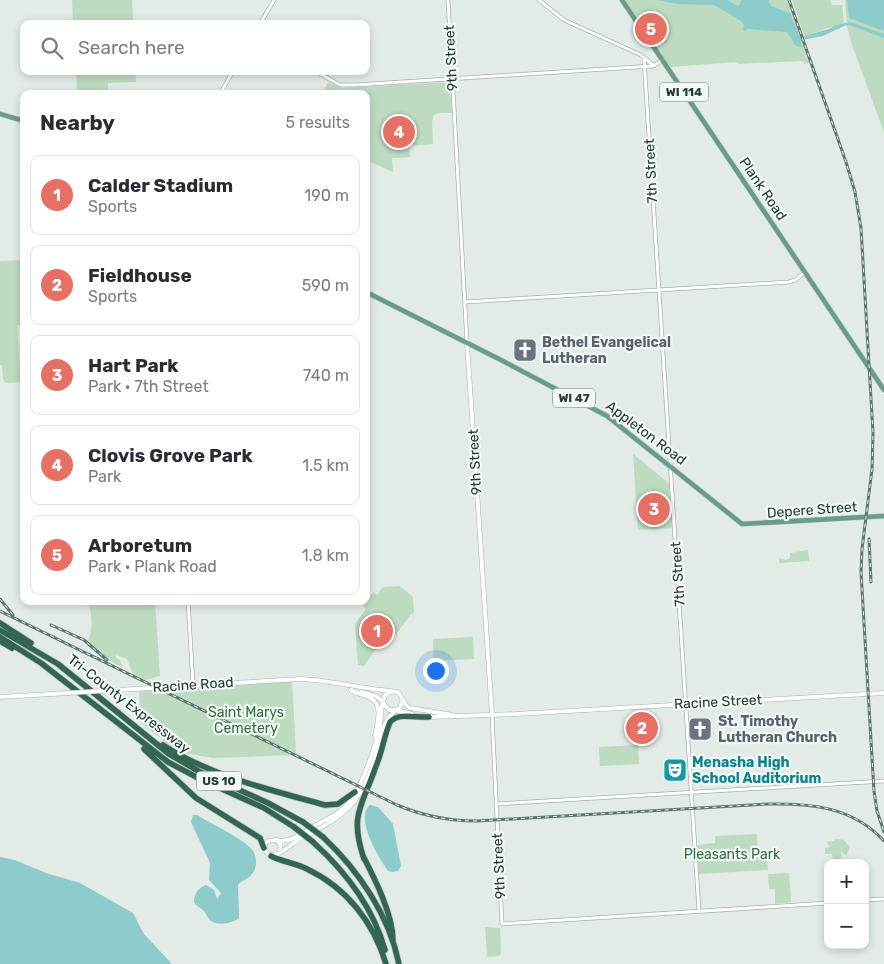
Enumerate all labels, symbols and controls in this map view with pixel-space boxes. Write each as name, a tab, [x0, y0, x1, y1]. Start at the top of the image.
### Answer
pin: 5	[635, 10, 667, 48]
search box	[20, 20, 370, 75]
street label: 9th Street	[441, 24, 461, 92]
icon: search	[38, 34, 66, 62]
text: Search here	[78, 36, 185, 59]
road number: WI 114	[660, 82, 708, 101]
text: Nearby	[40, 110, 115, 135]
text: 5 results	[286, 113, 350, 132]
pin: 4	[383, 113, 415, 151]
street label: 7th Street	[641, 138, 661, 204]
street label: Plank Road	[736, 154, 790, 224]
text: Calder Stadium	[88, 174, 233, 197]
text: 1	[53, 186, 61, 205]
text: 190 m	[304, 186, 349, 205]
text: Sports	[88, 197, 137, 216]
text: Fieldhouse	[88, 264, 192, 287]
text: 2	[52, 276, 62, 295]
text: 590 m	[302, 276, 349, 295]
text: Sports	[88, 287, 137, 306]
place label: Bethel Evangelical Lutheran	[542, 334, 671, 367]
church icon: Bethel Evangelical Lutheran	[512, 337, 538, 363]
text: Hart Park	[88, 354, 179, 377]
text: 3	[52, 366, 62, 385]
text: 740 m	[303, 366, 349, 385]
text: Park · 7th Street	[88, 377, 209, 396]
road number: WI 47	[553, 388, 595, 408]
street label: Appleton Road	[603, 397, 689, 469]
street label: 9th Street	[465, 428, 485, 496]
text: Clovis Grove Park	[88, 444, 253, 467]
text: 4	[52, 456, 62, 475]
text: 1.5 km	[302, 456, 349, 475]
text: Park	[88, 467, 121, 486]
pin: 3	[638, 490, 670, 528]
street label: Depere Street	[766, 498, 858, 522]
text: Arboretum	[88, 534, 192, 557]
street label: 7th Street	[667, 540, 689, 607]
text: 5	[52, 546, 62, 565]
text: 1.8 km	[302, 546, 349, 565]
text: Park · Plank Road	[88, 557, 217, 576]
pin: 1	[361, 612, 393, 650]
street label: Tri-County Expressway	[64, 651, 194, 757]
your location	[423, 658, 449, 684]
street label: Racine Road	[152, 674, 234, 696]
street label: Racine Street	[673, 691, 763, 713]
park label: Saint Marys Cemetery	[208, 704, 284, 737]
pin: 2	[626, 709, 658, 747]
place label: St. Timothy Lutheran Church	[718, 713, 837, 746]
church icon: St. Timothy Lutheran Church	[687, 716, 713, 742]
place label: Menasha High School Auditorium	[692, 754, 822, 787]
theatre icon: Menasha High School Auditorium	[662, 757, 688, 783]
road number: US 10	[196, 771, 242, 790]
street label: 9th Street	[489, 832, 509, 900]
park label: Pleasants Park	[684, 846, 781, 863]
map controls	[824, 859, 869, 949]
button: +	[824, 859, 869, 904]
button: −	[824, 904, 869, 949]

